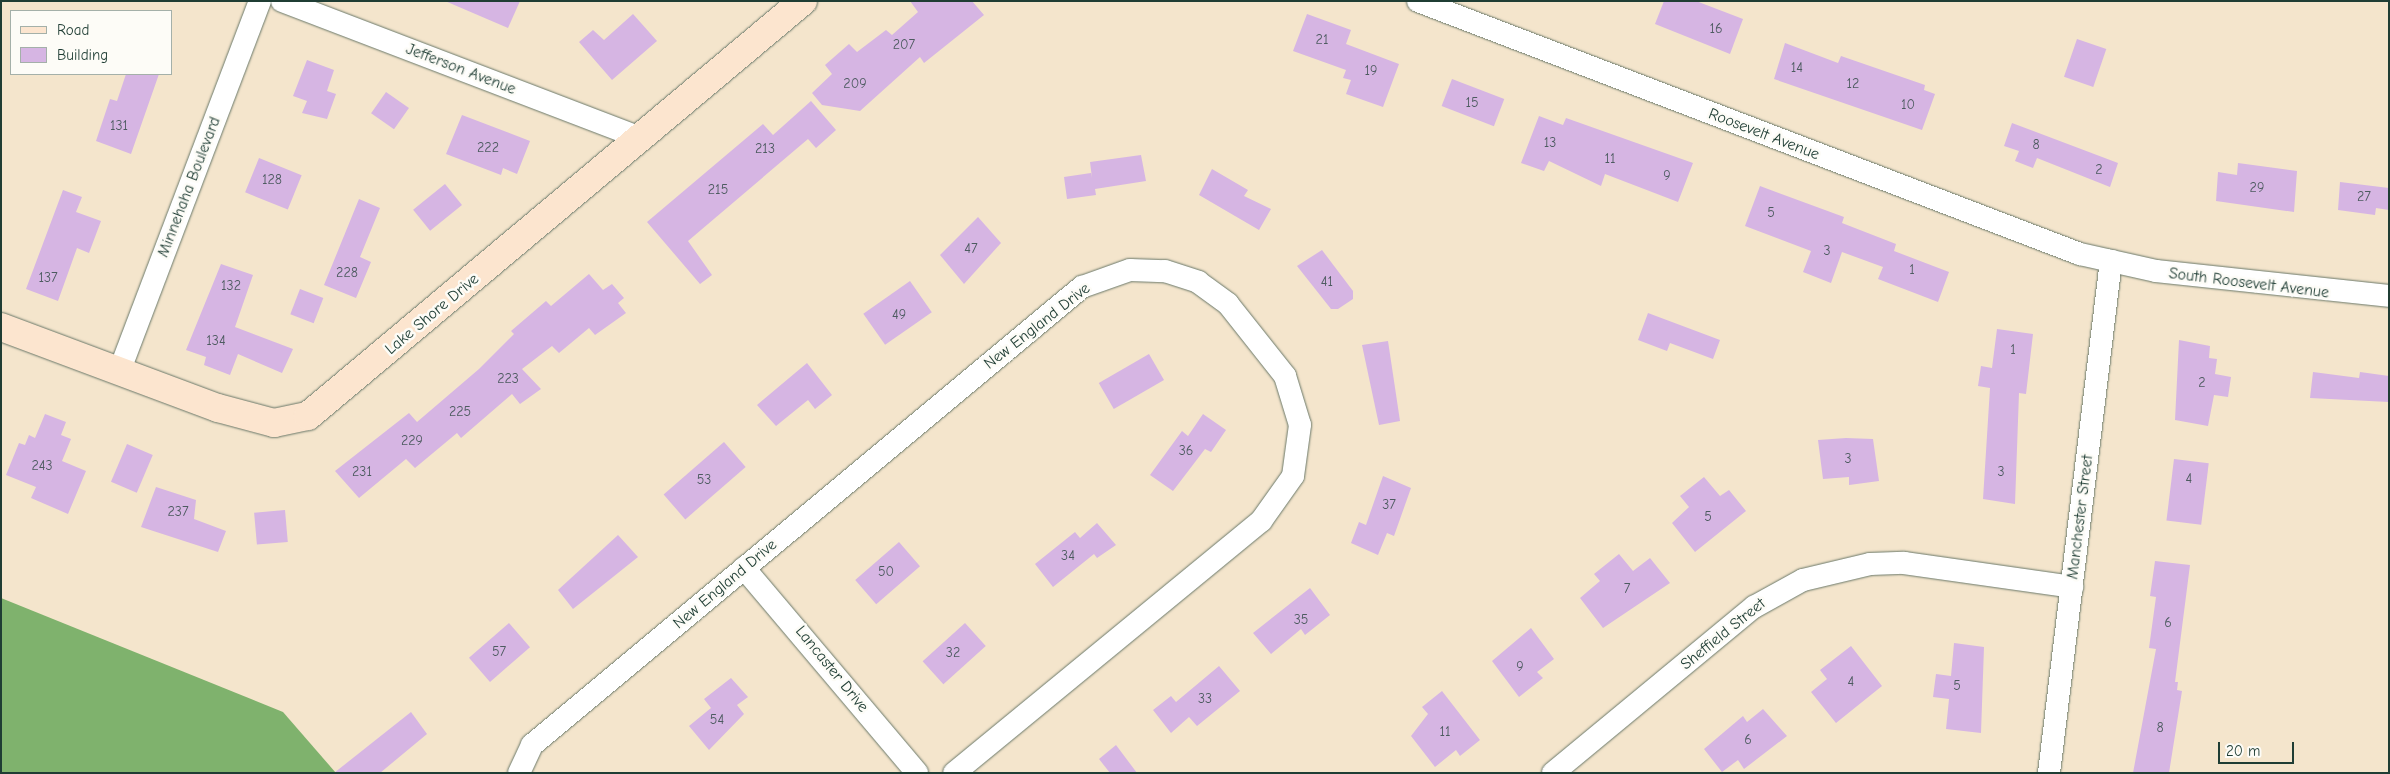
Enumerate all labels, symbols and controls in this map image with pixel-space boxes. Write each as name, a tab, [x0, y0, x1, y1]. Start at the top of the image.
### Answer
legend	[10, 10, 172, 75]
text: Road	[57, 21, 89, 39]
house number: 16	[1709, 21, 1723, 37]
house number: 21	[1316, 32, 1328, 48]
house number: 207	[893, 37, 915, 53]
street label: Jefferson Avenue	[403, 39, 519, 99]
text: Building	[57, 46, 108, 64]
house number: 14	[1791, 60, 1803, 76]
house number: 19	[1365, 63, 1377, 79]
house number: 209	[843, 76, 867, 92]
house number: 12	[1847, 76, 1859, 92]
house number: 15	[1465, 95, 1479, 111]
house number: 10	[1901, 97, 1915, 113]
street label: Roosevelt Avenue	[1706, 104, 1822, 164]
street label: Minnehaha Boulevard	[153, 114, 225, 260]
house number: 131	[110, 118, 128, 134]
house number: 13	[1544, 135, 1556, 151]
house number: 8	[2032, 137, 2040, 153]
house number: 222	[477, 140, 499, 156]
house number: 213	[755, 141, 775, 157]
house number: 11	[1604, 151, 1616, 167]
house number: 2	[2095, 162, 2103, 178]
house number: 9	[1663, 168, 1671, 184]
house number: 128	[262, 172, 282, 188]
house number: 29	[2250, 180, 2264, 196]
house number: 215	[708, 182, 728, 198]
house number: 27	[2357, 189, 2371, 205]
house number: 5	[1767, 205, 1775, 221]
house number: 47	[964, 241, 978, 257]
house number: 3	[1823, 243, 1831, 259]
house number: 1	[1909, 262, 1915, 278]
street label: South Roosevelt Avenue	[2168, 264, 2330, 302]
house number: 228	[336, 265, 358, 281]
street label: Lake Shore Drive	[381, 269, 483, 359]
house number: 137	[38, 270, 58, 286]
house number: 41	[1321, 274, 1333, 290]
house number: 132	[221, 278, 241, 294]
street label: New England Drive	[980, 279, 1094, 373]
house number: 49	[892, 307, 906, 323]
house number: 134	[206, 333, 226, 349]
house number: 1	[2010, 342, 2016, 358]
house number: 223	[497, 371, 519, 387]
house number: 2	[2198, 375, 2206, 391]
house number: 225	[449, 404, 471, 420]
house number: 229	[401, 433, 423, 449]
house number: 36	[1179, 443, 1193, 459]
house number: 3	[1844, 451, 1852, 467]
street label: Manchester Street	[2063, 454, 2097, 580]
house number: 243	[31, 458, 53, 474]
house number: 231	[352, 464, 372, 480]
house number: 3	[1997, 464, 2005, 480]
house number: 4	[2186, 471, 2192, 487]
house number: 53	[697, 472, 711, 488]
house number: 37	[1382, 497, 1396, 513]
house number: 237	[167, 504, 189, 520]
house number: 5	[1704, 509, 1712, 525]
street label: New England Drive	[669, 535, 781, 633]
house number: 34	[1061, 548, 1075, 564]
house number: 50	[878, 564, 894, 580]
house number: 7	[1624, 581, 1630, 597]
street label: Sheffield Street	[1677, 594, 1769, 674]
house number: 35	[1294, 612, 1308, 628]
house number: 6	[2164, 615, 2172, 631]
street label: Lancaster Drive	[791, 622, 873, 716]
house number: 57	[492, 644, 506, 660]
house number: 32	[946, 645, 960, 661]
house number: 9	[1516, 659, 1524, 675]
house number: 4	[1848, 674, 1854, 690]
house number: 5	[1953, 678, 1961, 694]
house number: 33	[1198, 691, 1212, 707]
house number: 54	[710, 712, 724, 728]
house number: 8	[2156, 720, 2164, 736]
house number: 11	[1439, 724, 1451, 740]
house number: 6	[1744, 732, 1752, 748]
scale bar	[2220, 732, 2296, 764]
text: 20 m	[2226, 742, 2260, 760]

